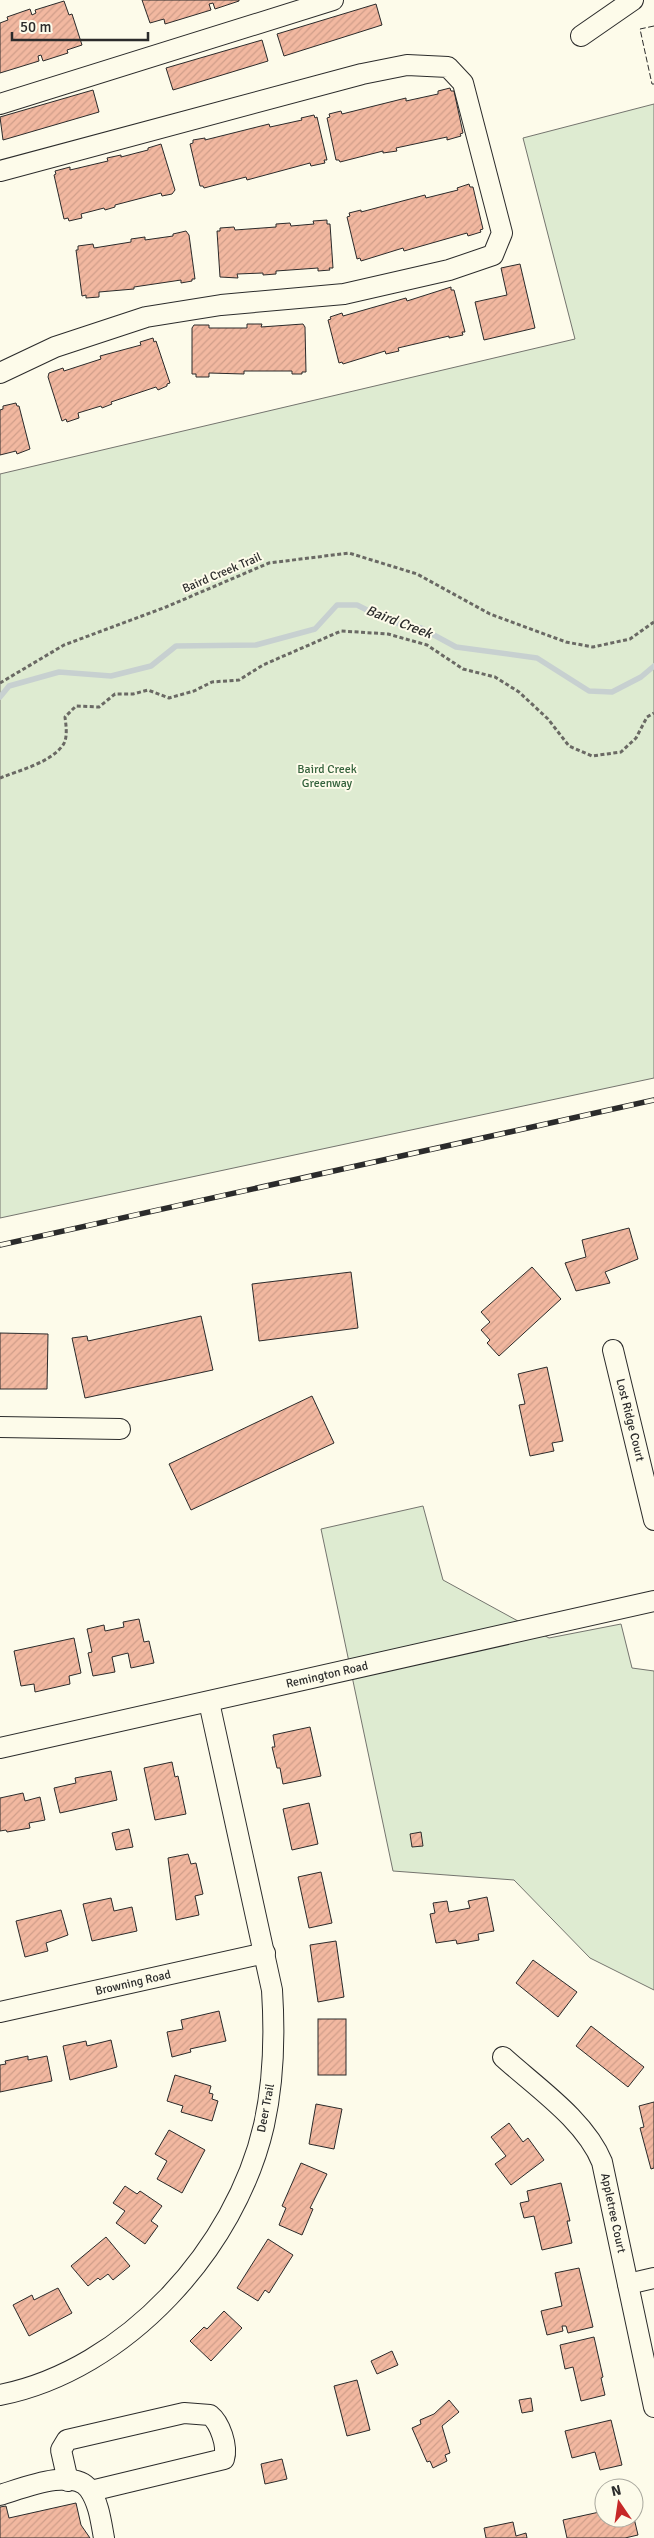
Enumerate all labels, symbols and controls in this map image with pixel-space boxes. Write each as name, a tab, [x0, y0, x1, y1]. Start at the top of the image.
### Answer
scale bar	[12, 10, 149, 42]
text: 50 m	[20, 18, 51, 36]
street label: Baird Creek Trail	[180, 549, 264, 596]
water label: Baird Creek	[364, 602, 436, 643]
park label: Baird Creek Greenway	[297, 762, 357, 791]
street label: Lost Ridge Court	[612, 1377, 648, 1463]
street label: Remington Road	[284, 1658, 370, 1692]
street label: Browning Road	[94, 1967, 172, 1999]
street label: Deer Trail	[254, 2082, 278, 2134]
street label: Appletree Court	[597, 2172, 629, 2254]
north arrow	[594, 2478, 644, 2528]
text: N	[610, 2481, 623, 2500]

